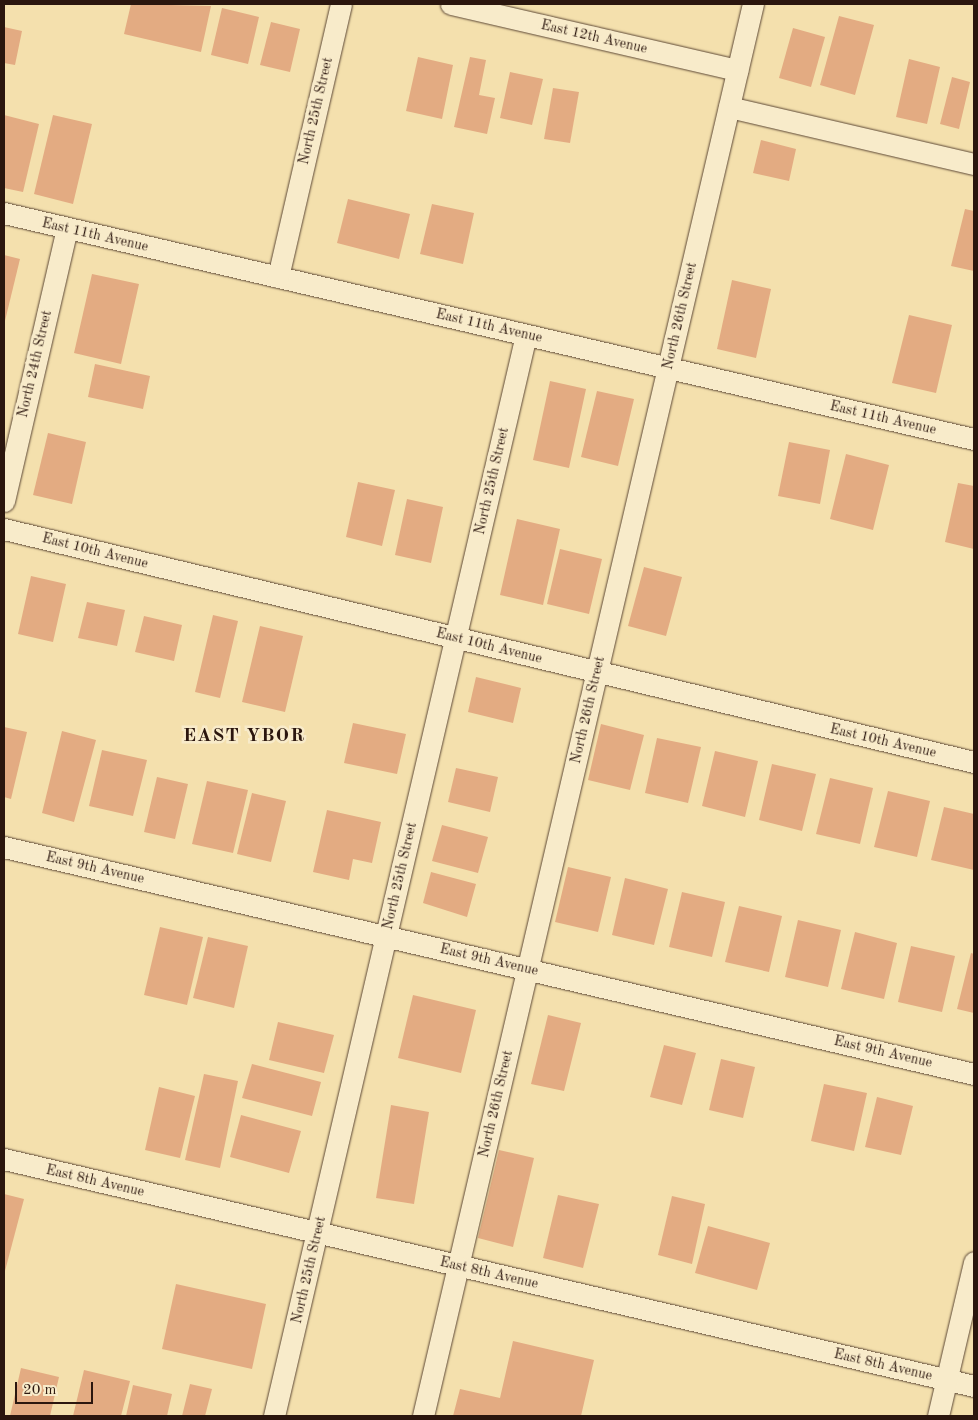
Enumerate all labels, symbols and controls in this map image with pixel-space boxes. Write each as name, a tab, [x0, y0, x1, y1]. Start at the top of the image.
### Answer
street label: East 12th Avenue	[539, 17, 649, 57]
street label: North 25th Street	[295, 56, 337, 166]
street label: East 11th Avenue	[40, 215, 150, 255]
street label: North 26th Street	[659, 261, 701, 371]
street label: East 11th Avenue	[434, 306, 544, 346]
street label: North 24th Street	[14, 309, 56, 419]
street label: East 11th Avenue	[828, 398, 938, 438]
street label: North 25th Street	[471, 426, 513, 536]
street label: East 10th Avenue	[40, 530, 150, 572]
street label: East 10th Avenue	[434, 625, 544, 667]
street label: North 26th Street	[567, 655, 609, 765]
street label: East 10th Avenue	[828, 721, 938, 761]
district label: EAST YBOR	[182, 726, 306, 748]
street label: North 25th Street	[379, 821, 421, 931]
street label: East 9th Avenue	[44, 849, 146, 887]
street label: East 9th Avenue	[438, 941, 540, 979]
street label: East 9th Avenue	[832, 1033, 934, 1071]
street label: North 26th Street	[475, 1049, 517, 1159]
street label: East 8th Avenue	[44, 1162, 146, 1200]
street label: North 25th Street	[288, 1215, 330, 1325]
street label: East 8th Avenue	[438, 1254, 540, 1292]
street label: East 8th Avenue	[832, 1346, 934, 1384]
scale bar	[18, 1372, 95, 1404]
text: 20 m	[23, 1383, 57, 1398]

